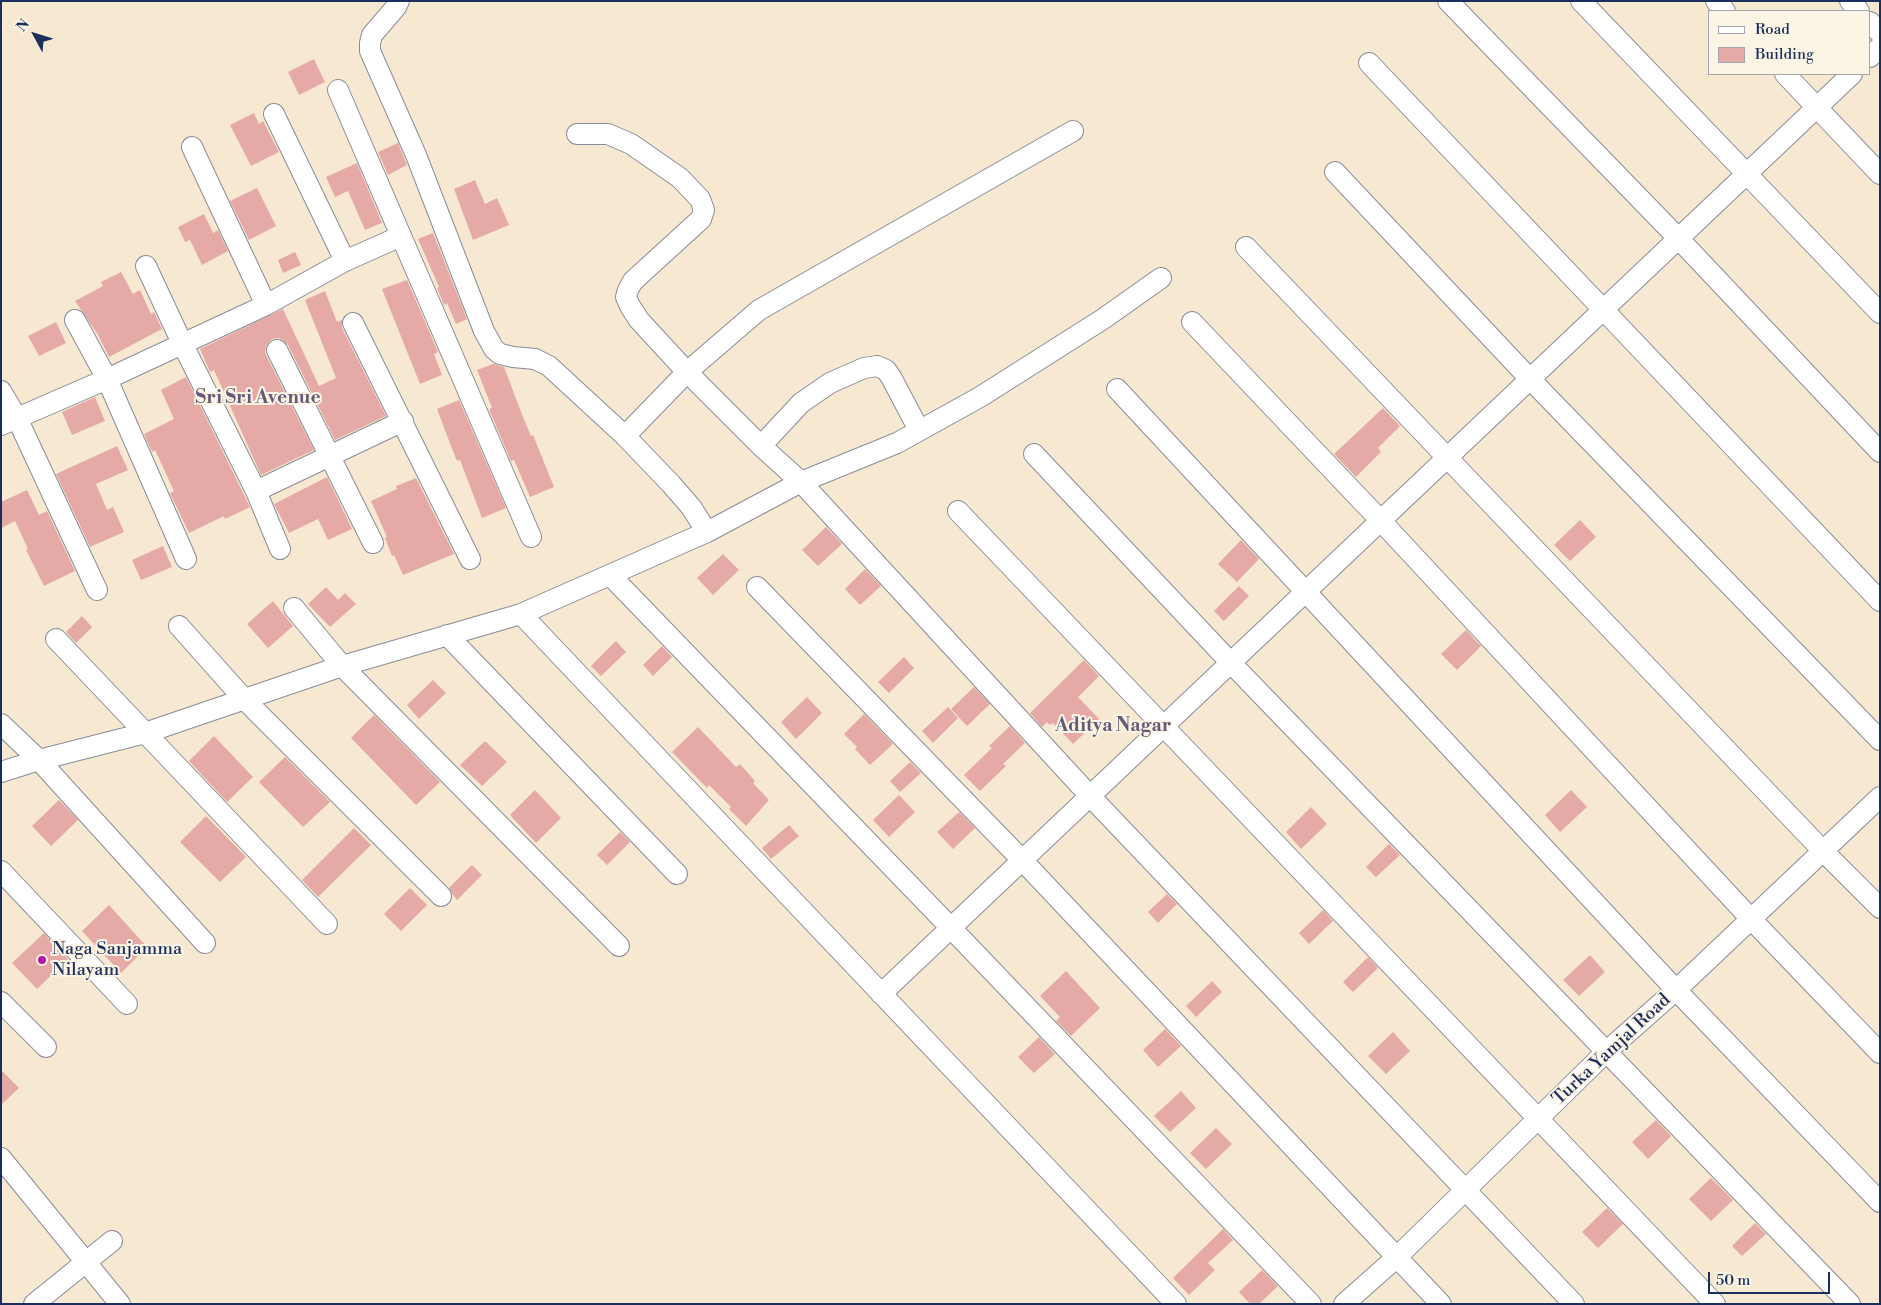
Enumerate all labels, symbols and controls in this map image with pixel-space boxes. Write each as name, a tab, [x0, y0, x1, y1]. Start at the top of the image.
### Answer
north arrow	[10, 10, 60, 60]
legend	[1708, 10, 1871, 75]
text: N	[13, 16, 34, 36]
text: Road	[1755, 20, 1790, 39]
text: Building	[1755, 45, 1814, 64]
district label: Sri Sri Avenue	[195, 387, 321, 409]
district label: Aditya Nagar	[1055, 715, 1171, 737]
place label: Naga Sanjamma Nilayam	[52, 939, 182, 982]
marker: Naga Sanjamma Nilayam	[36, 954, 48, 966]
street label: Turka Yamjal Road	[1549, 990, 1675, 1110]
scale bar	[1711, 1262, 1834, 1294]
text: 50 m	[1716, 1271, 1750, 1290]

